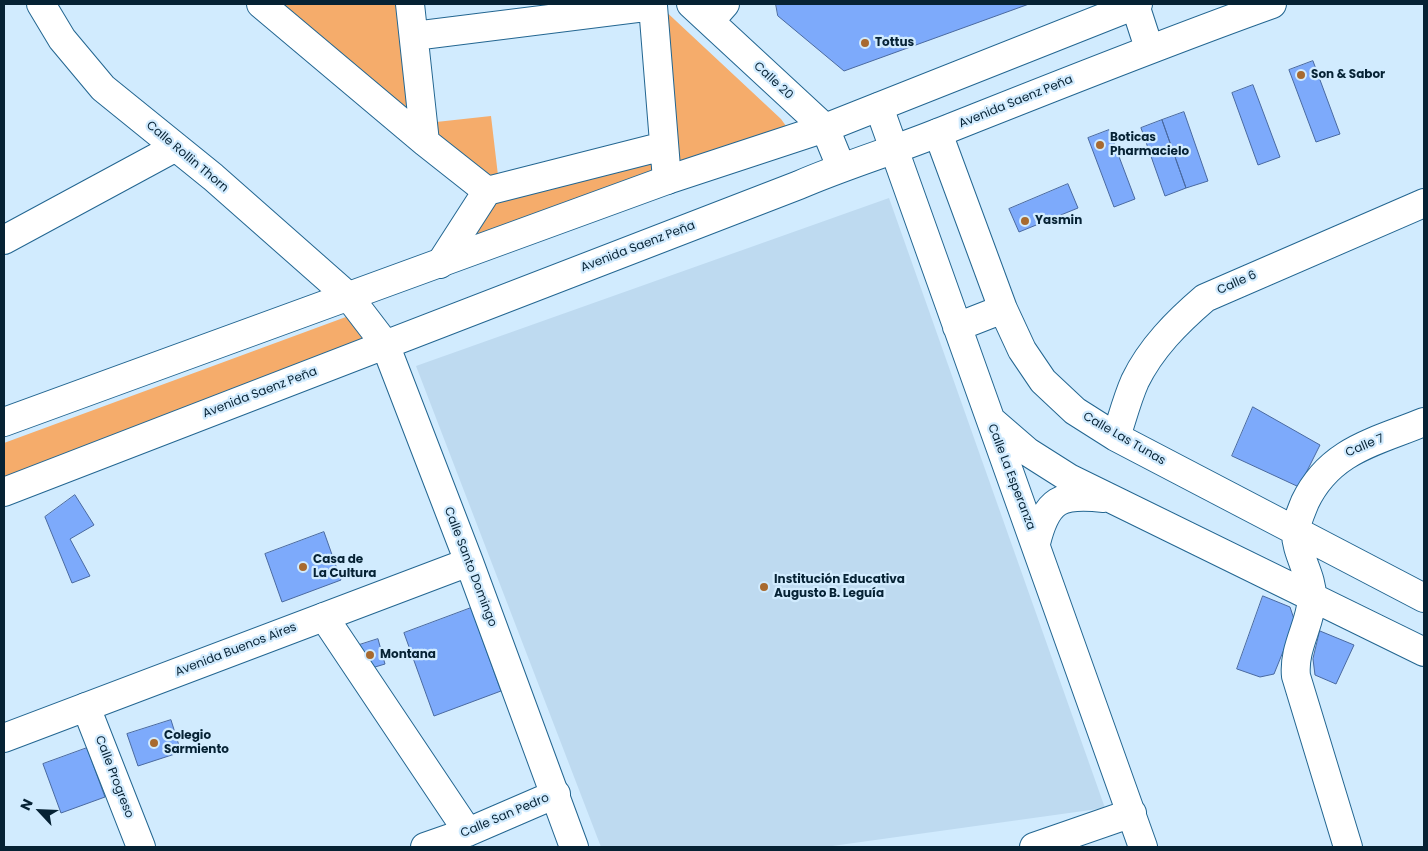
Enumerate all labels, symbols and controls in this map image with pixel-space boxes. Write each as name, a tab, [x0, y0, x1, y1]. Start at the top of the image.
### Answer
place label: Tottus	[875, 36, 914, 50]
marker: Tottus	[859, 37, 871, 49]
street label: Calle 20	[750, 59, 796, 103]
place label: Son & Sabor	[1311, 68, 1385, 82]
marker: Son & Sabor	[1295, 69, 1307, 81]
street label: Avenida Saenz Peña	[957, 73, 1075, 131]
street label: Calle Rollin Thorn	[143, 118, 231, 196]
place label: Boticas Pharmacielo	[1110, 131, 1189, 159]
marker: Boticas Pharmacielo	[1094, 139, 1106, 151]
place label: Yasmin	[1035, 214, 1082, 228]
marker: Yasmin	[1019, 215, 1031, 227]
street label: Avenida Saenz Peña	[579, 219, 697, 275]
street label: Calle 6	[1215, 268, 1259, 298]
street label: Avenida Saenz Peña	[201, 365, 319, 421]
street label: Calle Las Tunas	[1080, 410, 1168, 468]
street label: Calle La Esperanza	[984, 422, 1038, 532]
street label: Calle 7	[1344, 431, 1386, 461]
street label: Calle Santo Domingo	[441, 505, 499, 629]
place label: Casa de La Cultura	[313, 553, 376, 581]
marker: Casa de La Cultura	[297, 561, 309, 573]
place label: Institución Educativa Augusto B. Leguía	[774, 573, 905, 601]
marker: Institución Educativa Augusto B. Leguía	[758, 581, 770, 593]
street label: Avenida Buenos Aires	[173, 620, 299, 680]
place label: Montana	[380, 648, 436, 662]
marker: Montana	[364, 649, 376, 661]
place label: Colegio Sarmiento	[164, 729, 229, 757]
street label: Calle Progreso	[92, 734, 136, 820]
marker: Colegio Sarmiento	[148, 737, 160, 749]
north arrow	[15, 786, 65, 836]
street label: Calle San Pedro	[459, 791, 551, 841]
text: N	[15, 796, 38, 814]

